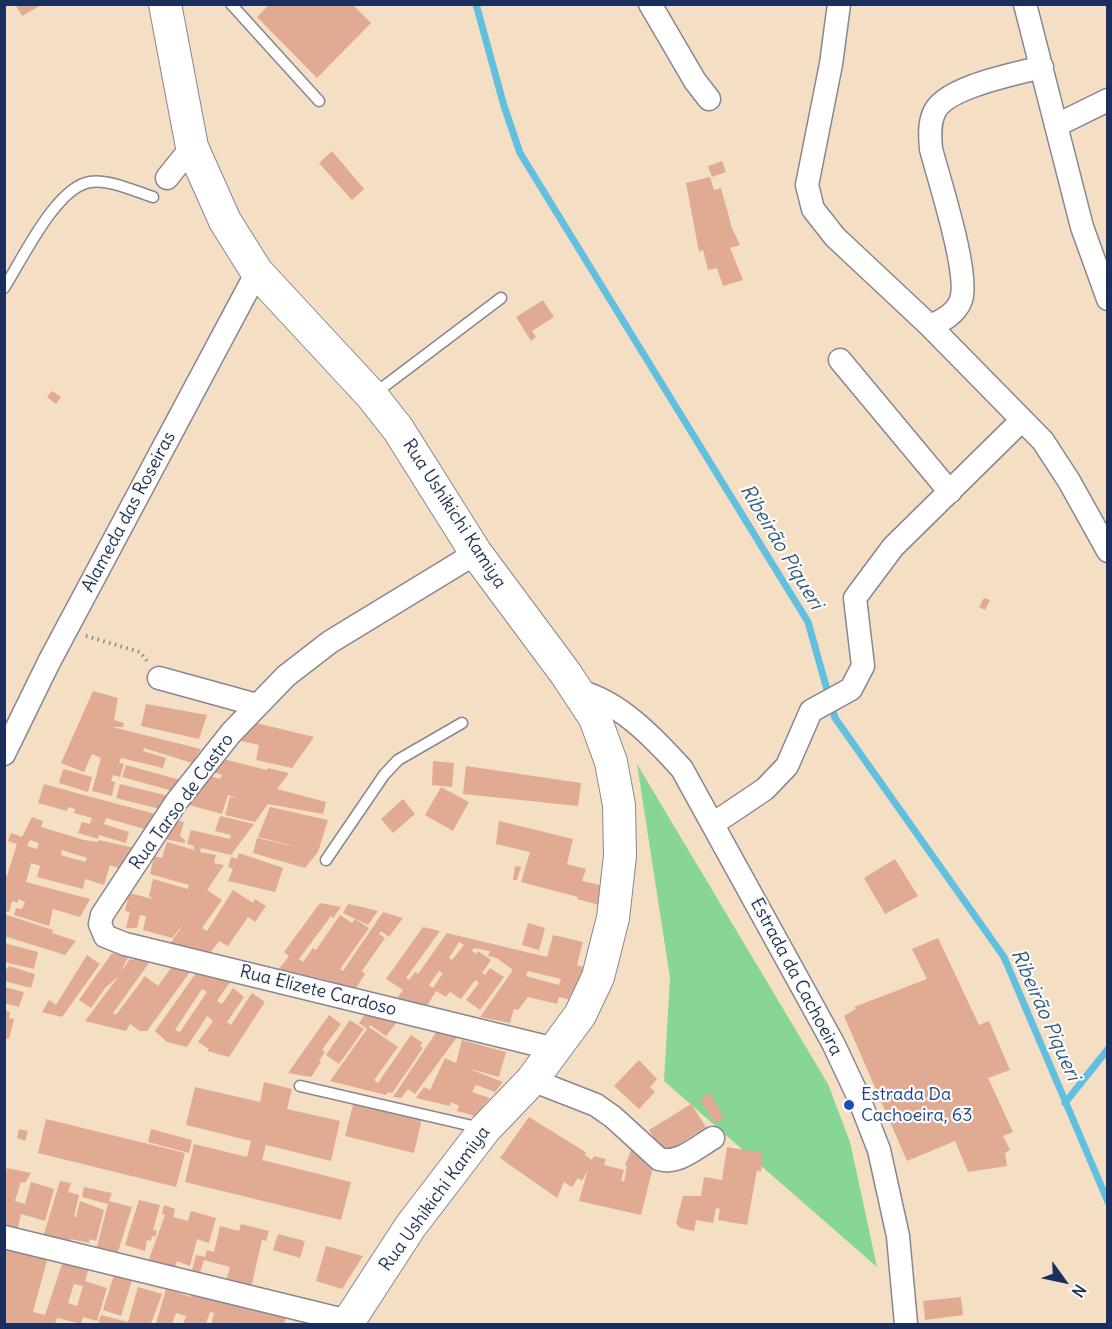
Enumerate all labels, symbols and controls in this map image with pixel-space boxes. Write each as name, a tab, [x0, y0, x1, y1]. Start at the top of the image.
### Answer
street label: Alameda das Roseiras	[77, 428, 181, 596]
street label: Rua Ushikichi Kamiya	[398, 435, 510, 593]
water label: Ribeirão Piqueri	[734, 480, 828, 614]
street label: Rua Tarso de Castro	[125, 730, 239, 874]
street label: Estrada da Cachoeira	[745, 895, 847, 1059]
water label: Ribeirão Piqueri	[1005, 946, 1085, 1084]
street label: Rua Elizete Cardoso	[237, 961, 399, 1021]
place label: Estrada Da Cachoeira, 63	[861, 1084, 972, 1126]
marker: Estrada Da Cachoeira, 63	[842, 1098, 856, 1112]
street label: Rua Ushikichi Kamiya	[375, 1122, 495, 1276]
north arrow	[1034, 1251, 1094, 1311]
text: N	[1068, 1281, 1090, 1301]

